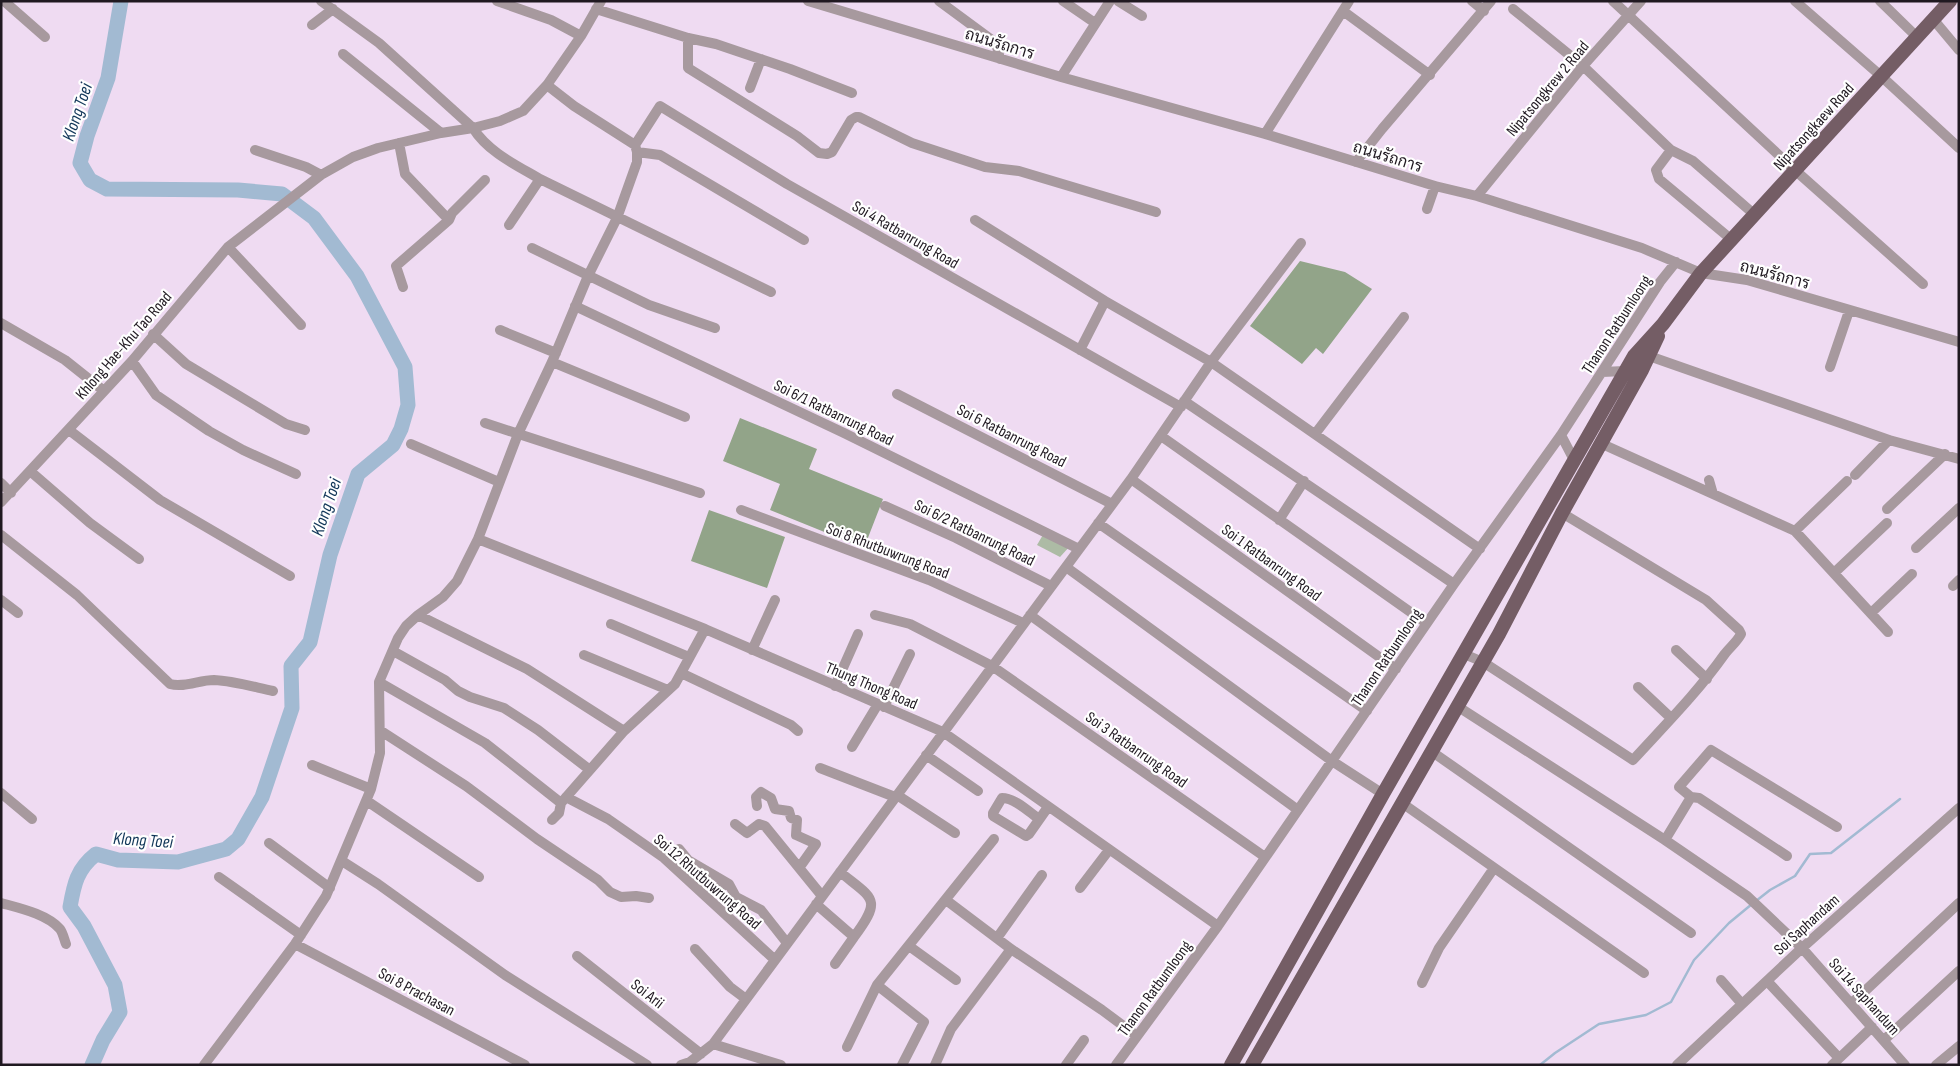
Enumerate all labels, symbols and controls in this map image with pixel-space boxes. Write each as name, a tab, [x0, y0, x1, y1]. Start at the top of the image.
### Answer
street label: ถนนรัถการ	[963, 23, 1037, 64]
street label: Nipatsongkrew 2 Road	[1503, 37, 1593, 140]
street label: Nipatsongkaew Road	[1770, 79, 1858, 175]
water label: Klong Toei	[58, 80, 97, 144]
street label: ถนนรัถการ	[1351, 136, 1425, 177]
street label: Soi 4 Ratbanrung Road	[849, 197, 962, 273]
street label: ถนนรัถการ	[1738, 255, 1812, 294]
street label: Thanon Ratbumloong	[1578, 272, 1656, 378]
street label: Khlong Hae-Khu Tao Road	[72, 288, 176, 404]
street label: Soi 6/1 Ratbanrung Road	[771, 376, 896, 450]
street label: Soi 6 Ratbanrung Road	[953, 401, 1069, 472]
water label: Klong Toei	[307, 475, 346, 539]
street label: Soi 6/2 Ratbanrung Road	[911, 496, 1038, 571]
street label: Soi 8 Rhutbuwrung Road	[823, 519, 952, 584]
street label: Soi 1 Ratbanrung Road	[1218, 521, 1325, 606]
street label: Thanon Ratbumloong	[1348, 605, 1427, 710]
street label: Thung Thong Road	[823, 659, 920, 714]
street label: Soi 3 Ratbanrung Road	[1082, 708, 1191, 792]
water label: Klong Toei	[112, 828, 174, 853]
street label: Soi 12 Rhutbuwrung Road	[650, 830, 764, 934]
street label: Soi Saphandam	[1770, 891, 1844, 959]
street label: Thanon Ratbumloong	[1114, 937, 1196, 1040]
street label: Soi 14 Saphandum	[1824, 955, 1903, 1039]
street label: Soi 8 Prachasan	[375, 964, 458, 1020]
street label: Soi Arii	[627, 975, 667, 1013]

